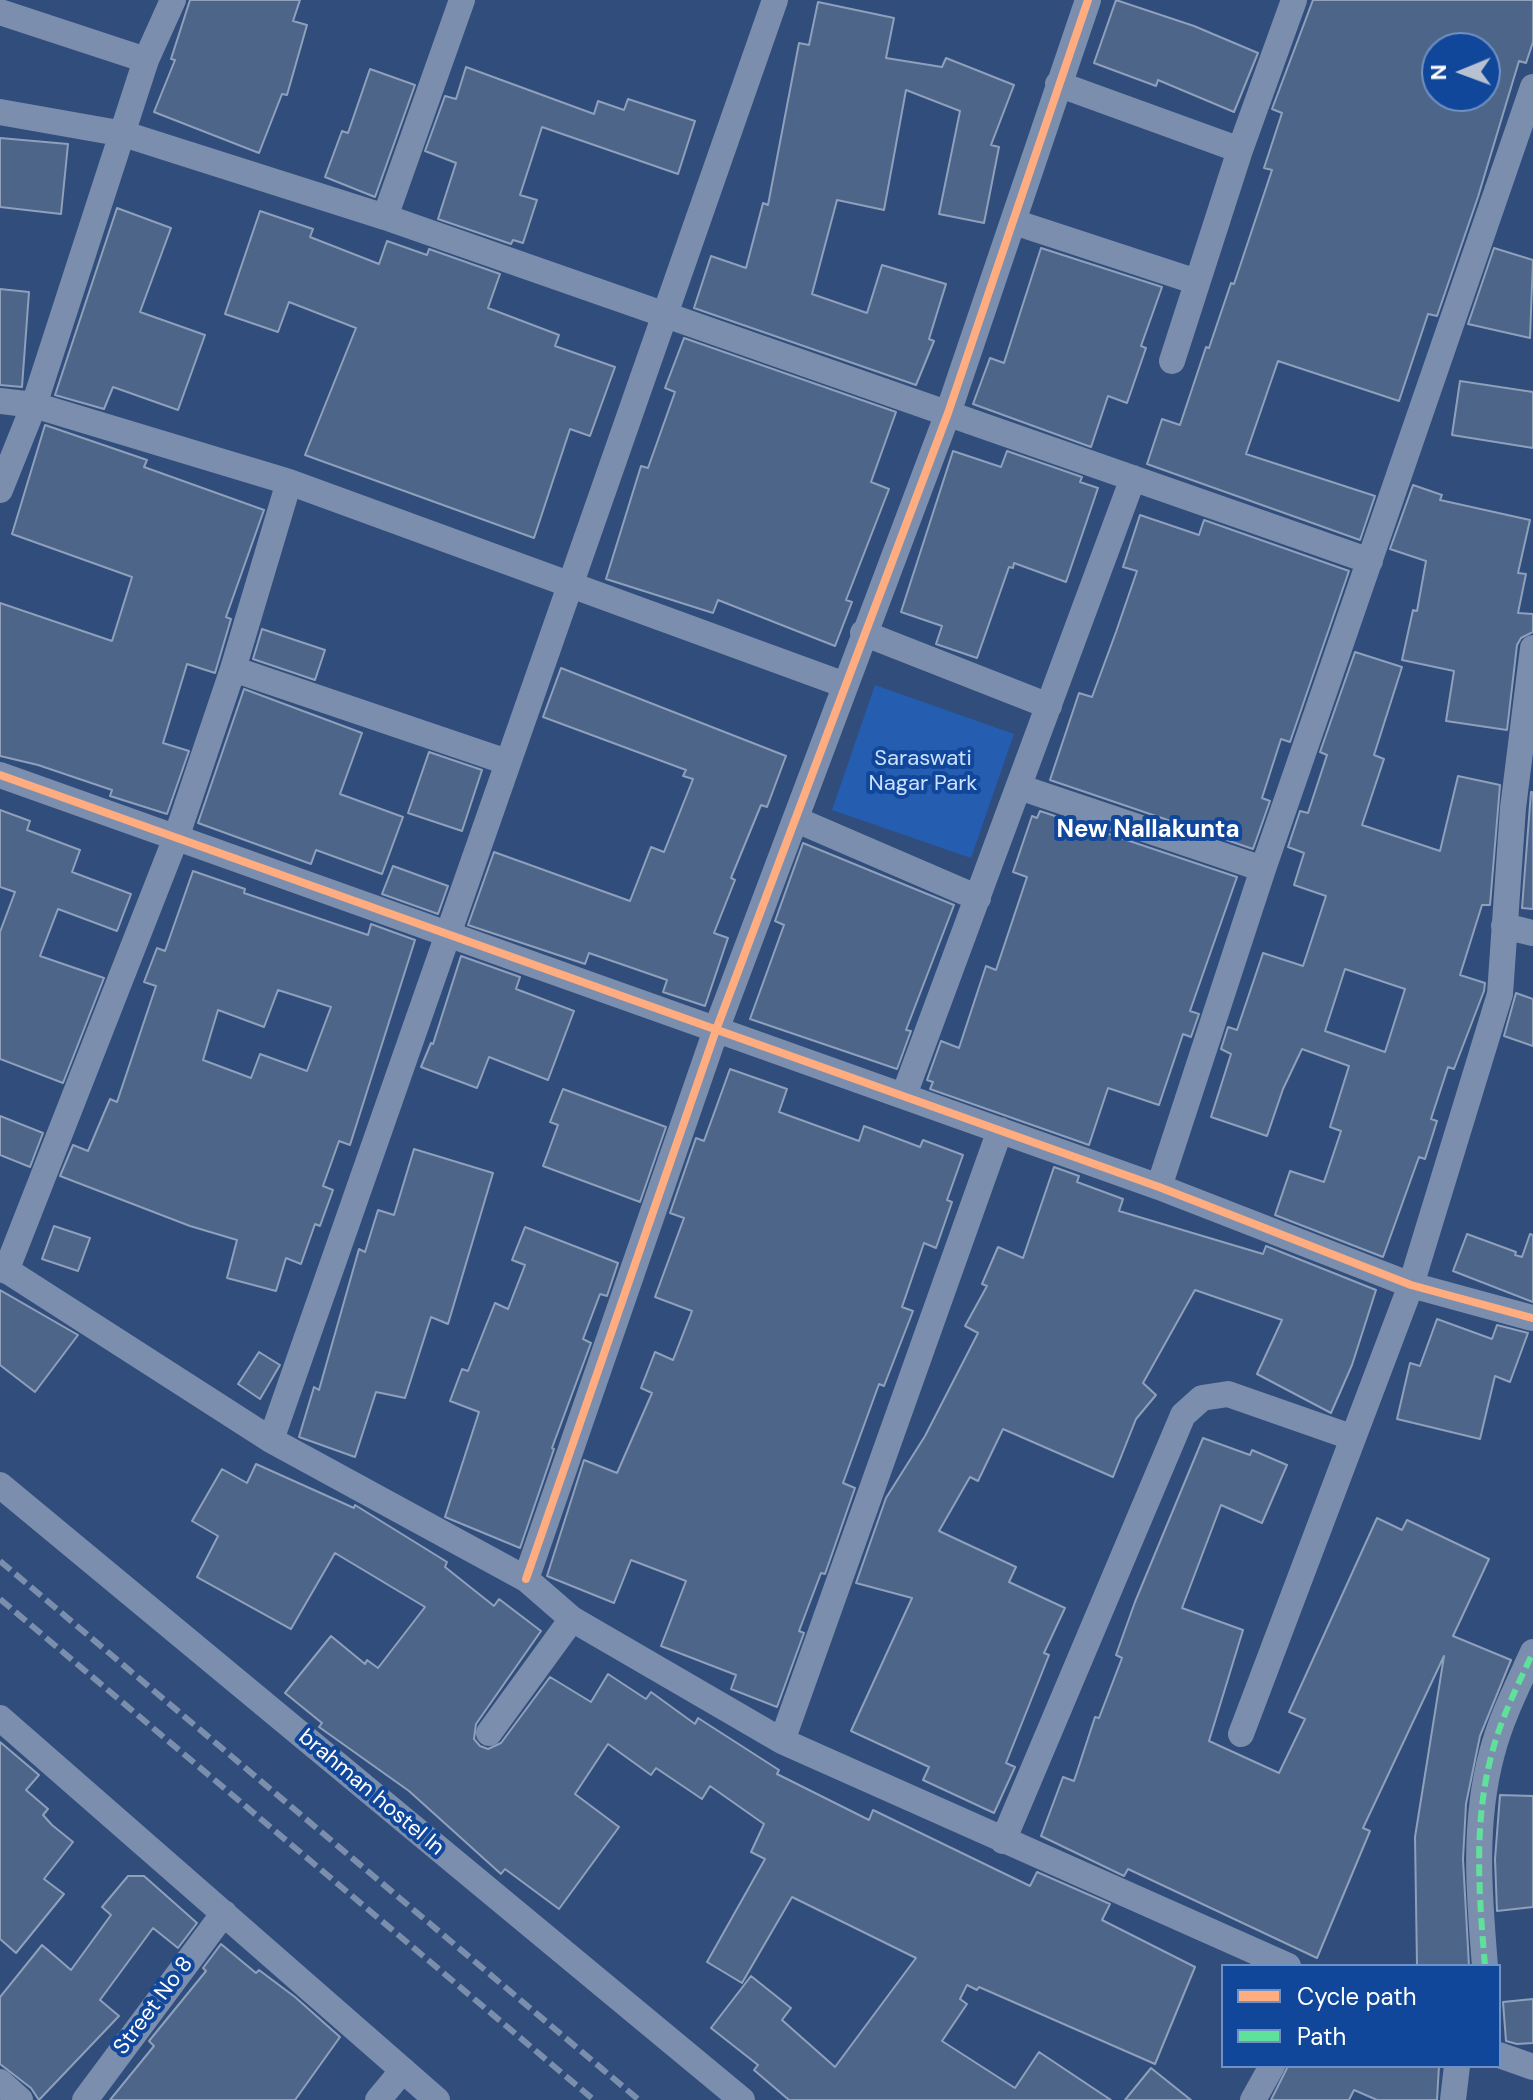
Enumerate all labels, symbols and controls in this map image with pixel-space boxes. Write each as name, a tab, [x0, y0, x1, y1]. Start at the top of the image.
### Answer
north arrow	[1421, 32, 1501, 112]
text: N	[1424, 64, 1453, 81]
park label: Saraswati Nagar Park	[869, 746, 977, 798]
district label: New Nallakunta	[1056, 817, 1240, 845]
street label: brahman hostel ln	[293, 1724, 449, 1862]
street label: Street No 8	[109, 1952, 199, 2060]
legend	[1221, 1964, 1501, 2068]
text: Cycle path	[1297, 1981, 1416, 2012]
text: Path	[1297, 2021, 1346, 2052]

